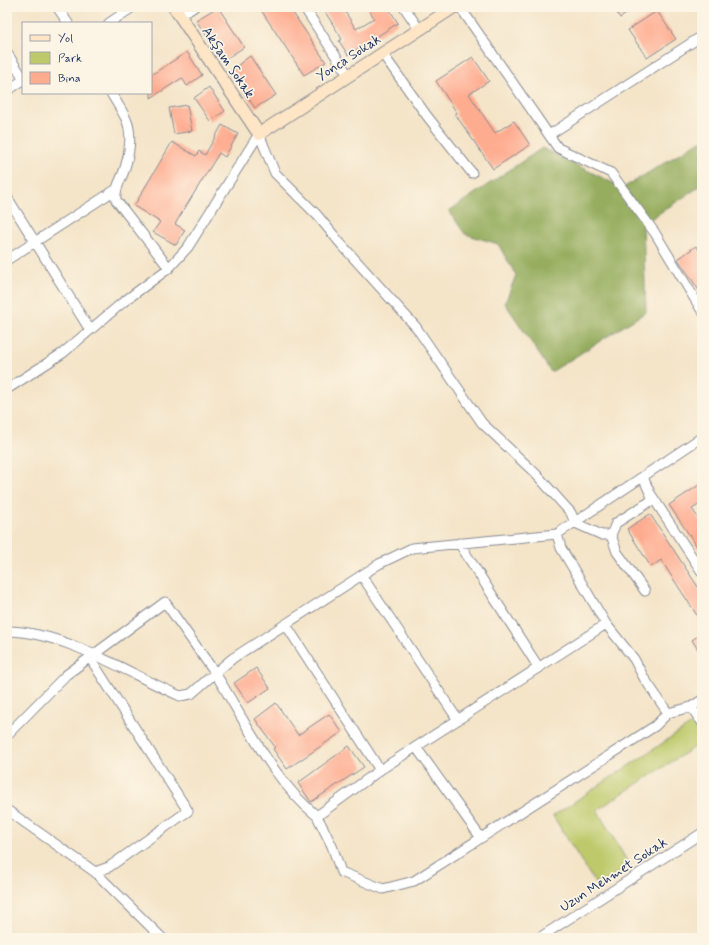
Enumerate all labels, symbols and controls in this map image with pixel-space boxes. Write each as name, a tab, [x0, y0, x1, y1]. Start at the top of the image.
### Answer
legend	[22, 22, 152, 94]
street label: Akşam Sokak	[198, 23, 259, 102]
street label: Yonca Sokak	[313, 30, 384, 85]
text: Yol	[58, 31, 73, 47]
text: Park	[58, 51, 82, 67]
text: Bina	[58, 71, 81, 87]
street label: Uzun Mehmet Sokak	[556, 833, 671, 916]

